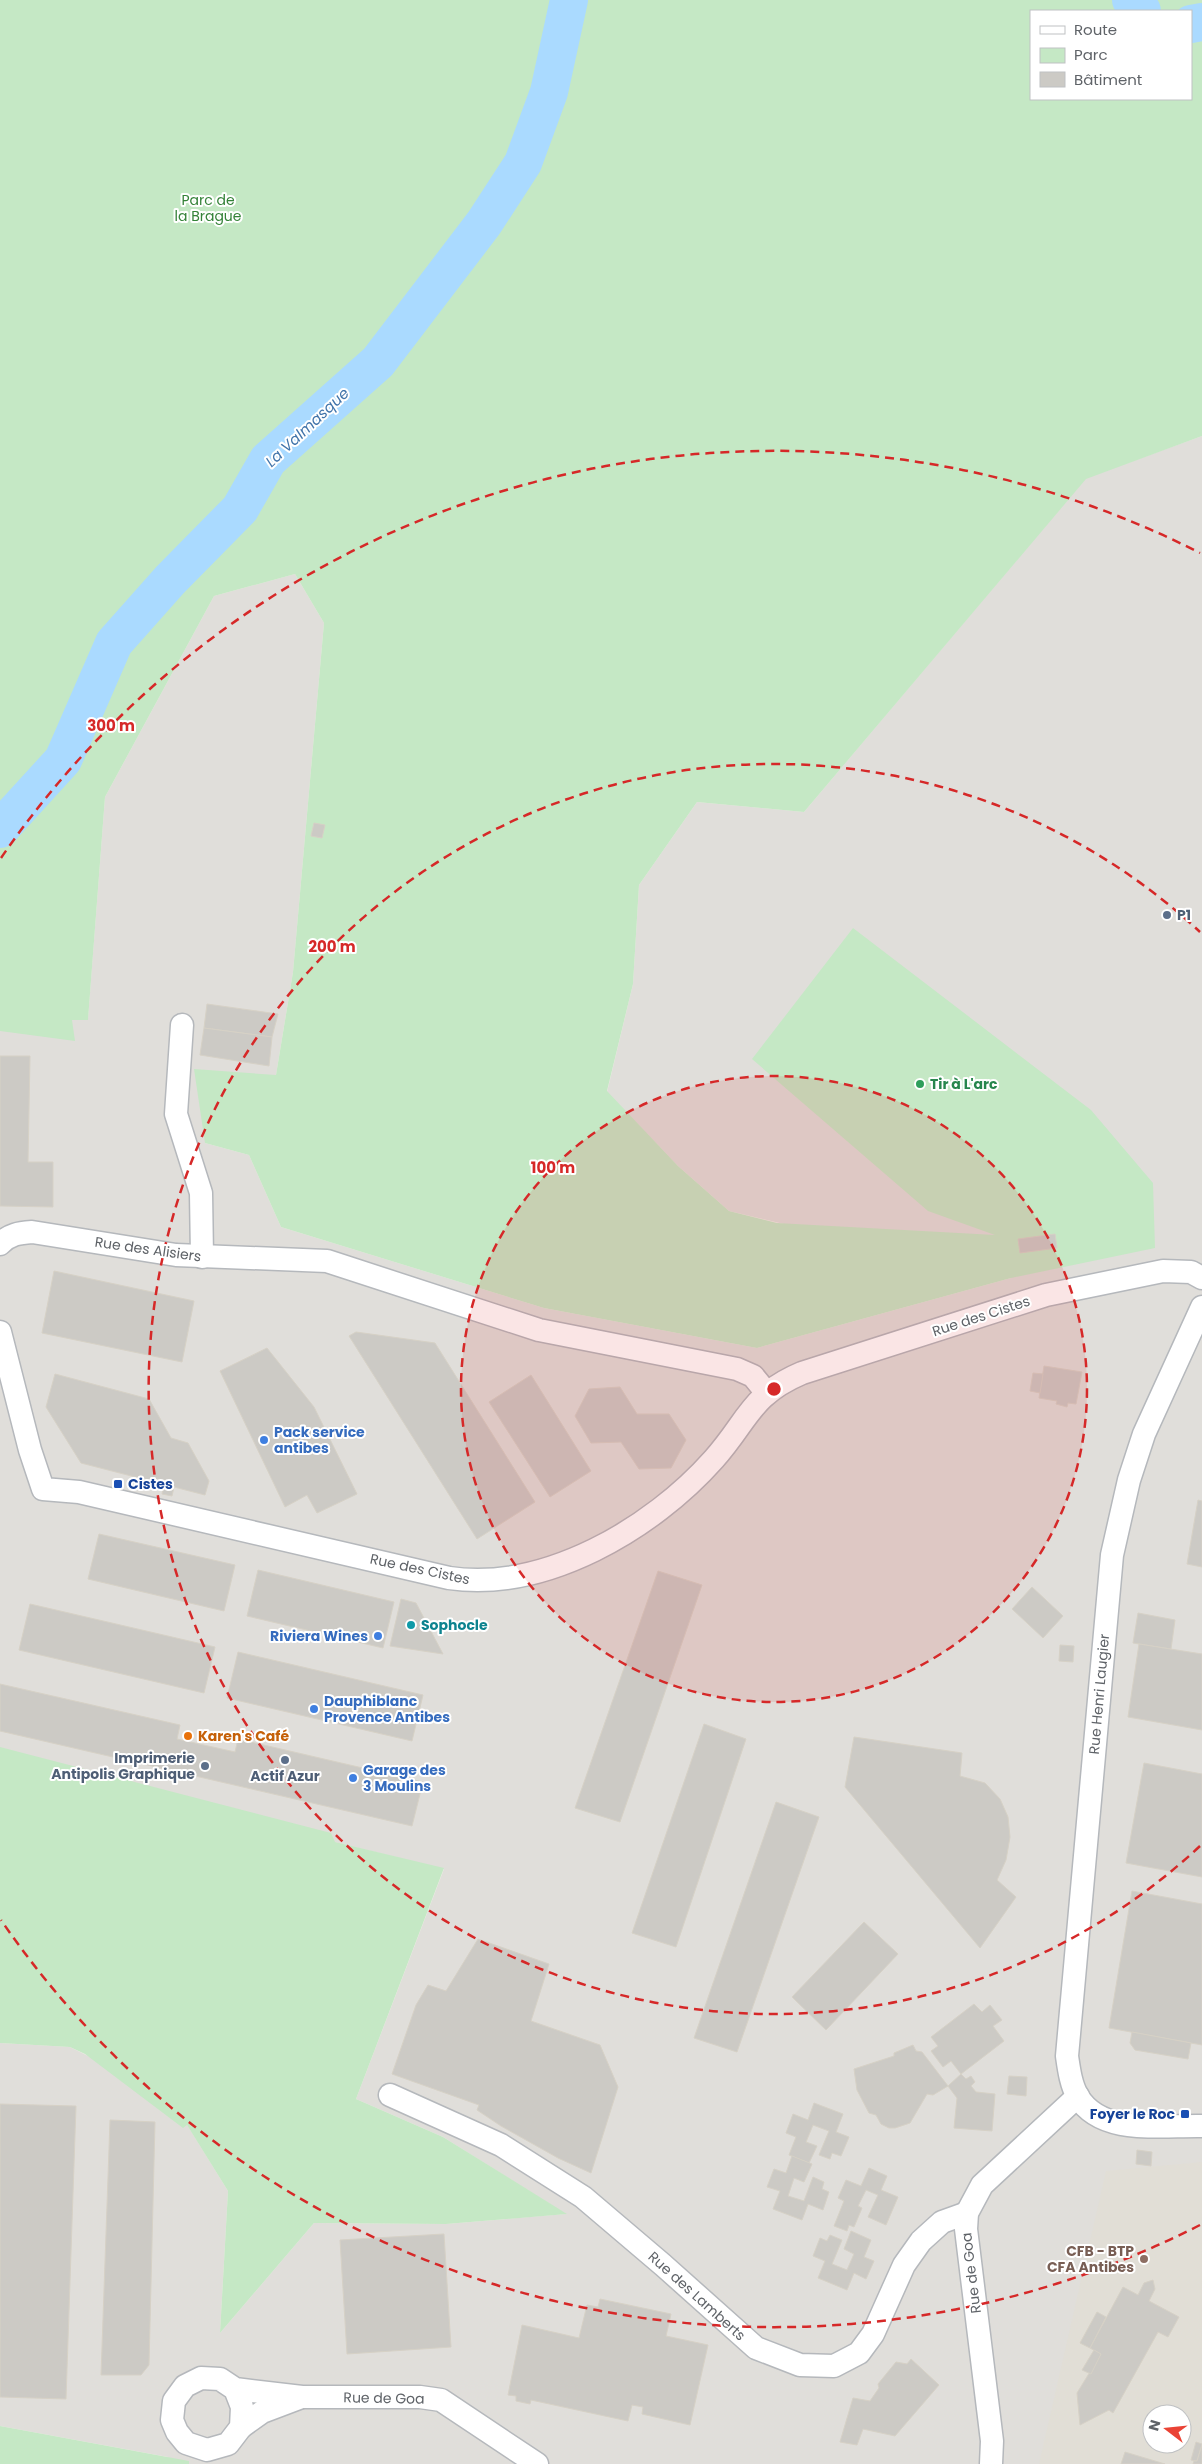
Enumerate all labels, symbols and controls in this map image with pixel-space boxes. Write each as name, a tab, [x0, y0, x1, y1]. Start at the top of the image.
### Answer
legend	[1030, 10, 1192, 100]
text: Route	[1074, 19, 1117, 40]
text: Parc	[1074, 44, 1108, 65]
text: Bâtiment	[1074, 69, 1142, 90]
park label: Parc de la Brague	[174, 190, 242, 226]
water label: La Valmasque	[261, 383, 353, 471]
text: 300 m	[87, 715, 135, 736]
place label: P1	[1177, 905, 1191, 925]
marker: P1	[1161, 909, 1173, 921]
text: 200 m	[308, 936, 356, 957]
place label: Tir à L'arc	[930, 1074, 998, 1094]
marker: Tir à L'arc	[914, 1078, 926, 1090]
text: 100 m	[531, 1157, 575, 1178]
street label: Rue des Alisiers	[93, 1232, 203, 1266]
street label: Rue des Cistes	[930, 1291, 1032, 1341]
centre of rings	[765, 1380, 783, 1398]
place label: Pack service antibes	[274, 1422, 365, 1458]
marker: Pack service antibes	[258, 1434, 270, 1446]
place label: Cistes	[128, 1474, 173, 1494]
marker: Cistes	[112, 1478, 124, 1490]
street label: Rue des Cistes	[368, 1549, 472, 1589]
place label: Sophocle	[421, 1615, 488, 1635]
marker: Sophocle	[405, 1619, 417, 1631]
place label: Riviera Wines	[270, 1626, 368, 1646]
marker: Riviera Wines	[372, 1630, 384, 1642]
street label: Rue Henri Laugier	[1084, 1633, 1114, 1755]
place label: Dauphiblanc Provence Antibes	[324, 1691, 450, 1727]
marker: Dauphiblanc Provence Antibes	[308, 1703, 320, 1715]
place label: Karen's Café	[198, 1726, 289, 1746]
marker: Karen's Café	[182, 1730, 194, 1742]
place label: Imprimerie Antipolis Graphique	[51, 1748, 195, 1784]
marker: Actif Azur	[279, 1754, 291, 1766]
marker: Imprimerie Antipolis Graphique	[199, 1760, 211, 1772]
place label: Garage des 3 Moulins	[363, 1760, 446, 1796]
place label: Actif Azur	[250, 1766, 320, 1786]
marker: Garage des 3 Moulins	[347, 1772, 359, 1784]
place label: Foyer le Roc	[1090, 2104, 1176, 2124]
marker: Foyer le Roc	[1179, 2108, 1191, 2120]
street label: Rue de Goa	[956, 2232, 986, 2314]
place label: CFB - BTP CFA Antibes	[1047, 2241, 1134, 2277]
street label: Rue des Lamberts	[644, 2247, 750, 2345]
marker: CFB - BTP CFA Antibes	[1138, 2253, 1150, 2265]
street label: Rue de Goa	[343, 2387, 425, 2409]
north arrow	[1142, 2404, 1192, 2454]
text: N	[1143, 2418, 1166, 2433]

